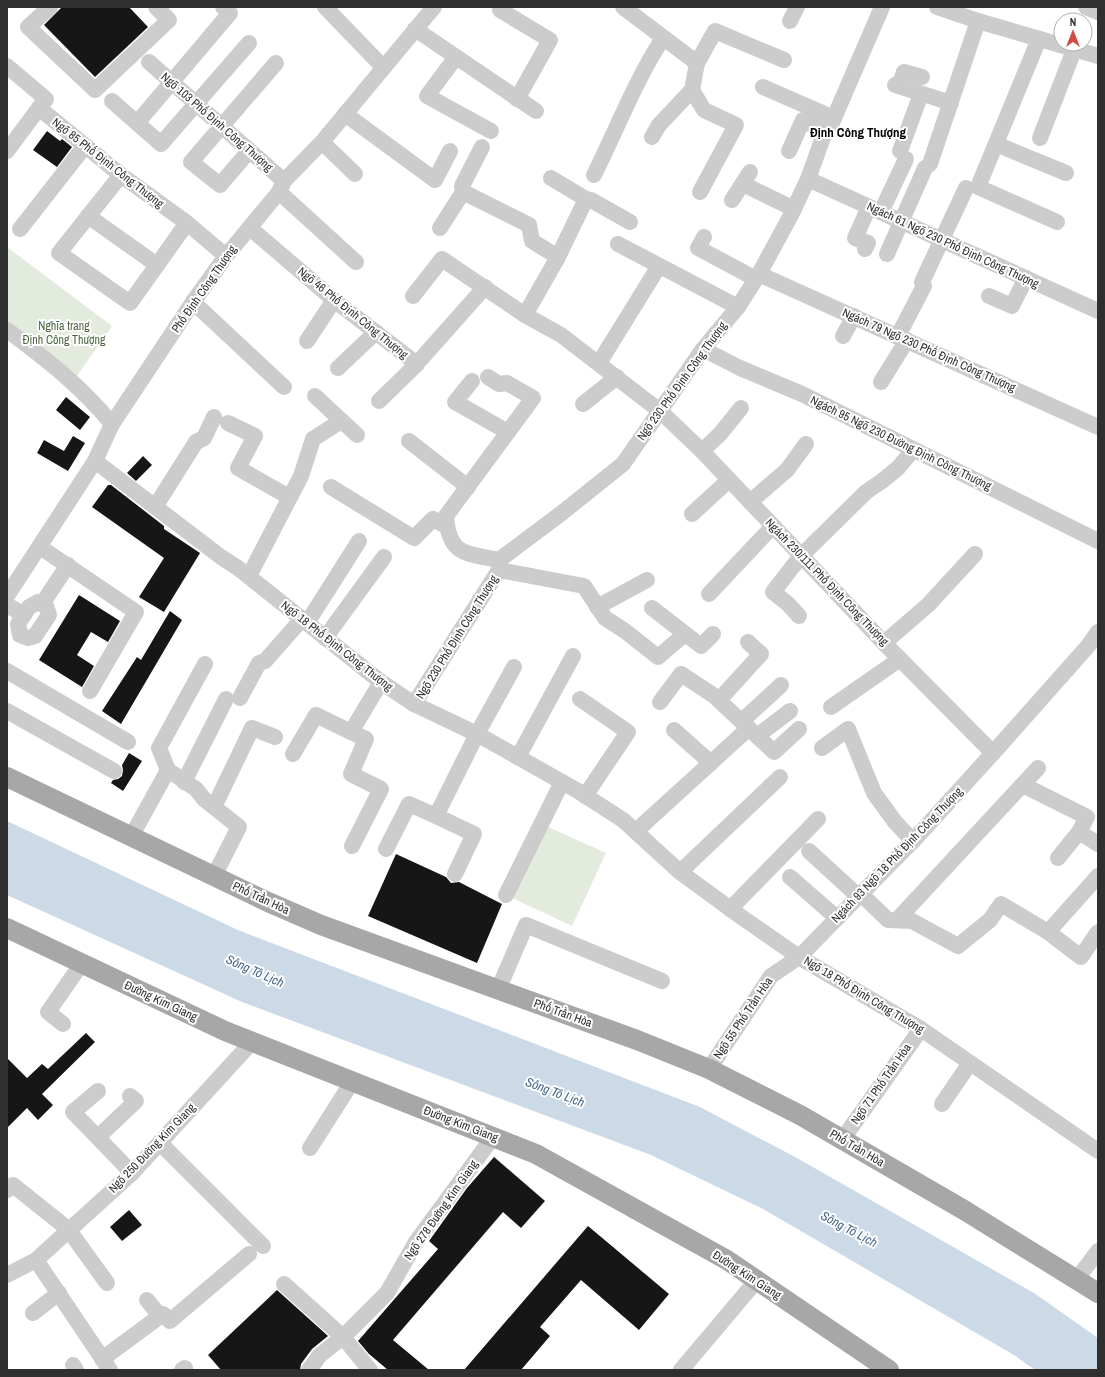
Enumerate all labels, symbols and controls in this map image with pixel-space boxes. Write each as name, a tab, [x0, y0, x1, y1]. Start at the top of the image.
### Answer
north arrow	[1053, 12, 1093, 52]
text: N	[1070, 15, 1076, 29]
street label: Ngõ 103 Phố Định Công Thượng	[158, 69, 277, 175]
street label: Ngõ 85 Phố Định Công Thượng	[49, 114, 168, 212]
district label: Định Công Thượng	[810, 124, 906, 141]
street label: Ngách 61 Ngõ 230 Phố Định Công Thượng	[864, 198, 1042, 292]
street label: Phố Định Công Thượng	[168, 242, 240, 336]
street label: Ngõ 46 Phố Định Công Thượng	[294, 263, 412, 363]
street label: Ngách 79 Ngõ 230 Phố Định Công Thượng	[840, 304, 1019, 396]
park label: Nghĩa trang Định Công Thượng	[23, 318, 106, 348]
street label: Ngõ 230 Phố Định Công Thượng	[633, 318, 731, 444]
street label: Ngách 95 Ngõ 230 Đường Định Công Thượng	[808, 392, 995, 494]
street label: Ngách 230/111 Phố Định Công Thượng	[762, 515, 893, 650]
street label: Ngõ 230 Phố Định Công Thượng	[412, 572, 502, 702]
street label: Ngõ 18 Phố Định Công Thượng	[278, 597, 397, 695]
street label: Ngách 93 Ngõ 18 Phố Định Công Thượng	[828, 783, 967, 926]
street label: Phố Trần Hòa	[230, 878, 292, 918]
water label: Sông Tô Lịch	[223, 951, 287, 991]
street label: Ngõ 18 Phố Định Công Thượng	[801, 953, 928, 1038]
street label: Ngõ 55 Phố Trần Hòa	[710, 974, 777, 1062]
street label: Đường Kim Giang	[122, 977, 201, 1025]
street label: Phố Trần Hòa	[532, 995, 595, 1031]
street label: Ngõ 71 Phố Trần Hòa	[847, 1040, 915, 1128]
water label: Sông Tô Lịch	[523, 1073, 587, 1111]
street label: Ngõ 250 Đường Kim Giang	[105, 1099, 199, 1196]
street label: Đường Kim Giang	[421, 1102, 501, 1146]
street label: Phố Trần Hòa	[827, 1126, 888, 1170]
street label: Ngõ 278 Đường Kim Giang	[400, 1156, 482, 1263]
water label: Sông Tô Lịch	[818, 1207, 880, 1251]
street label: Đường Kim Giang	[710, 1247, 785, 1303]

